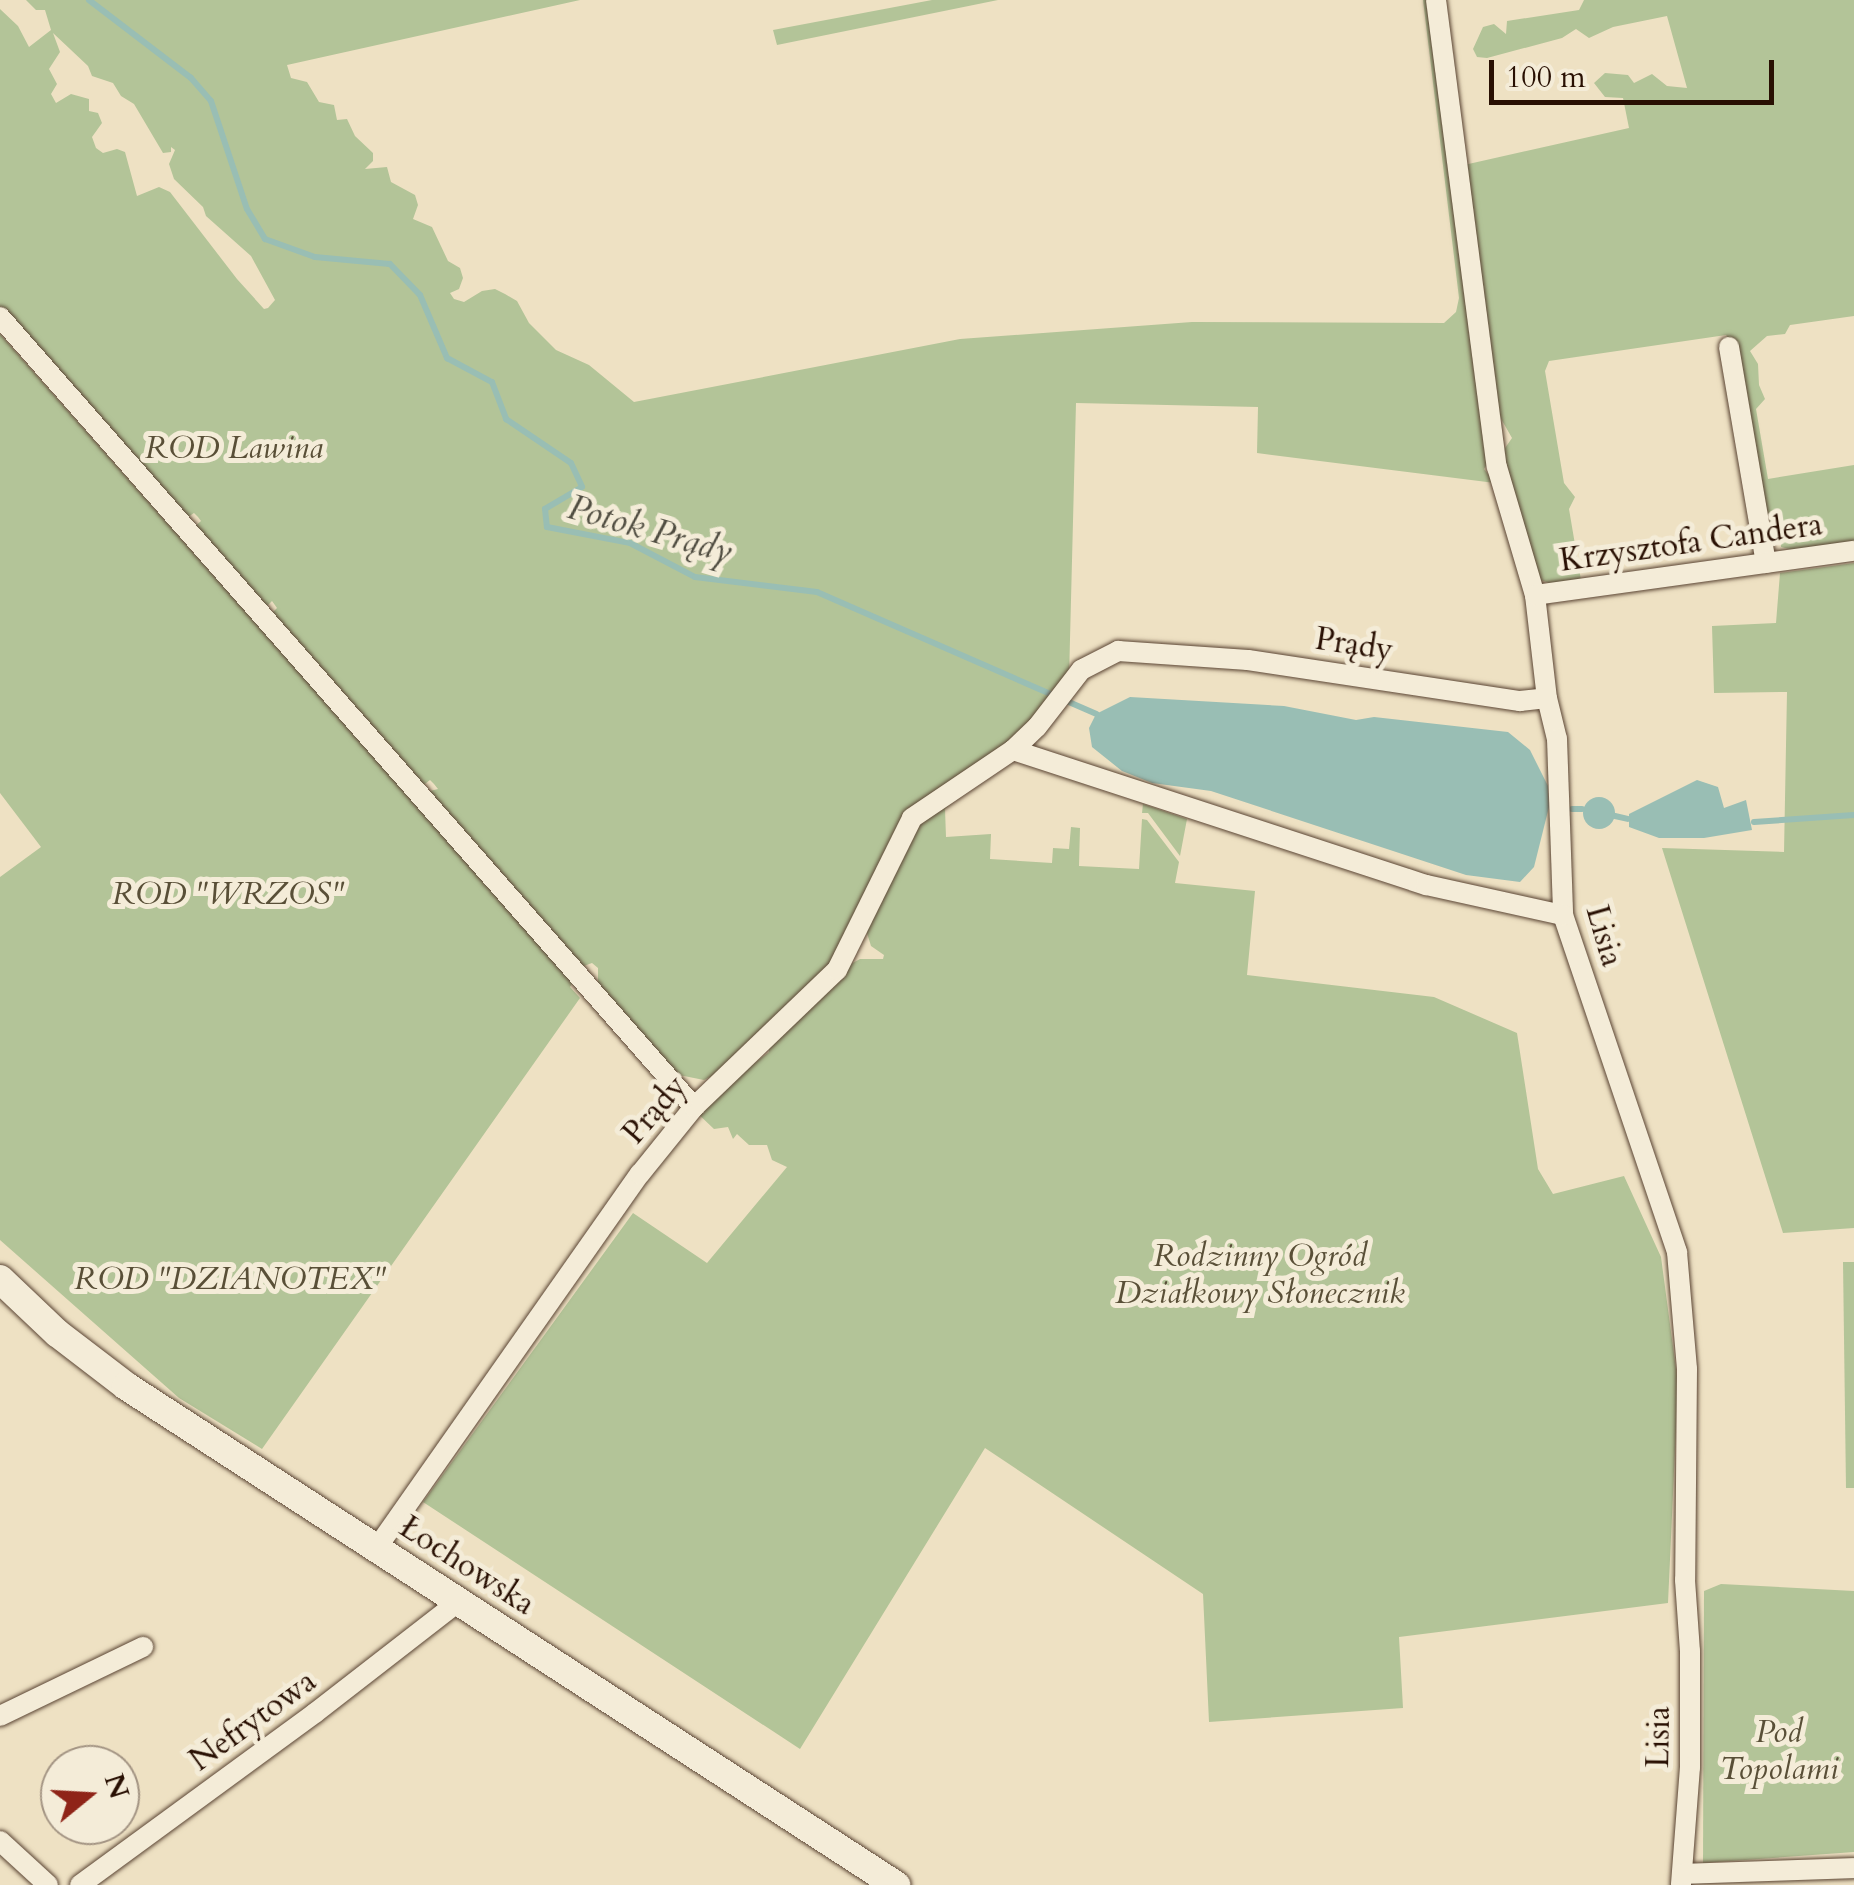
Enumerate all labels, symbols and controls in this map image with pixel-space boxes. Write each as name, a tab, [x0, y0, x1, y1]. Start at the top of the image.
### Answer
scale bar	[1494, 40, 1779, 102]
text: 100 m	[1506, 57, 1586, 98]
park label: ROD Lawina	[145, 429, 323, 467]
water label: Potok Prądy	[563, 487, 737, 573]
street label: Krzysztofa Candera	[1557, 506, 1825, 580]
street label: Prądy	[1312, 620, 1396, 670]
park label: ROD "WRZOS"	[112, 875, 344, 913]
street label: Lisia	[1577, 901, 1631, 971]
street label: Prądy	[615, 1068, 695, 1152]
park label: Rodzinny Ogród Działkowy Słonecznik	[1115, 1238, 1405, 1313]
park label: ROD "DZIANOTEX"	[74, 1260, 386, 1298]
street label: Łochowska	[392, 1508, 542, 1624]
street label: Nefrytowa	[182, 1662, 324, 1780]
street label: Lisia	[1639, 1706, 1679, 1768]
park label: Pod Topolami	[1719, 1714, 1839, 1789]
north arrow	[40, 1745, 140, 1845]
text: N	[95, 1769, 138, 1804]

